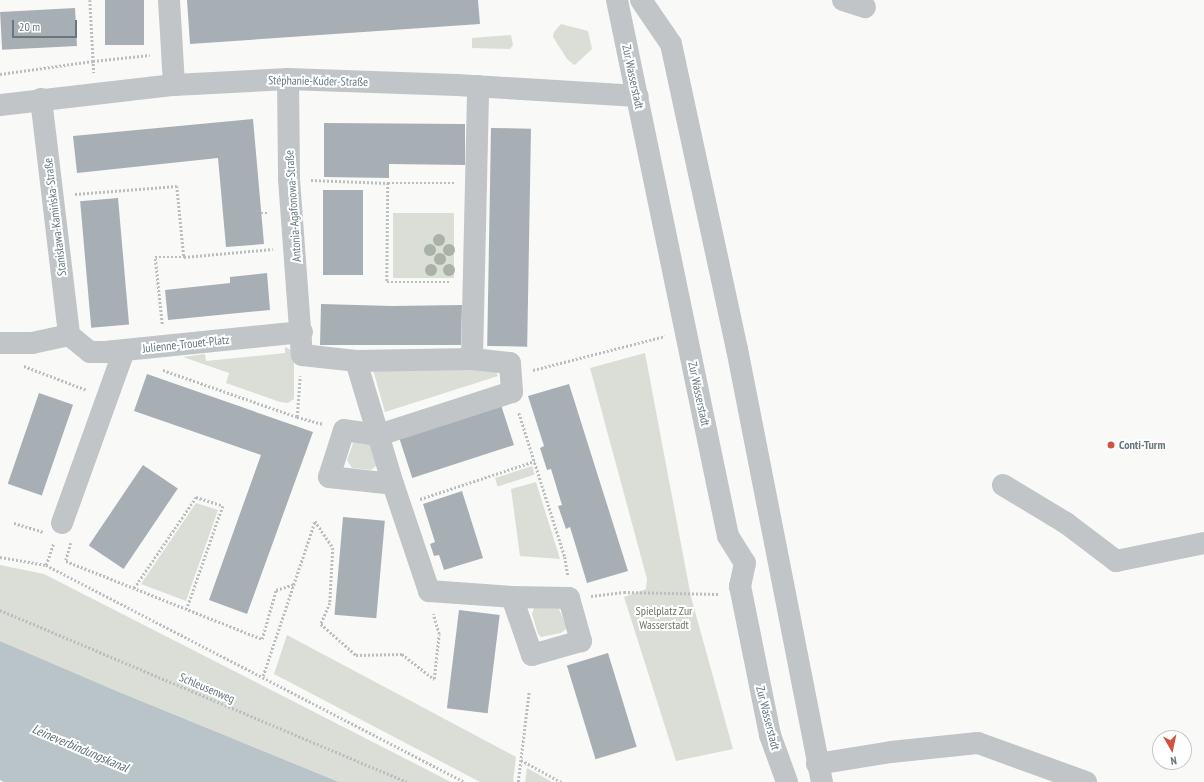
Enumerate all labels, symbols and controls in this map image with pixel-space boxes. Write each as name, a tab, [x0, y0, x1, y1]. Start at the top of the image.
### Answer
scale bar	[14, 12, 79, 38]
text: 20 m	[19, 19, 40, 34]
street label: Zur Wasserstadt	[619, 43, 647, 111]
street label: Stéphanie-Kuder-Straße	[268, 73, 368, 89]
street label: Antonia-Agafonowa-Straße	[282, 150, 304, 262]
street label: Stanisława-Kamińska-Straße	[41, 157, 69, 277]
street label: Julienne-Trouet-Platz	[142, 332, 230, 356]
street label: Zur Wasserstadt	[685, 360, 713, 428]
place label: Conti-Turm	[1119, 438, 1165, 452]
marker: Conti-Turm	[1106, 440, 1116, 450]
park label: Spielplatz Zur Wasserstadt	[635, 604, 693, 632]
street label: Schleusenweg	[177, 670, 237, 706]
street label: Zur Wasserstadt	[753, 684, 783, 752]
water label: Leineverbindungskanal	[29, 722, 131, 776]
north arrow	[1152, 730, 1192, 770]
text: N	[1170, 753, 1178, 768]

